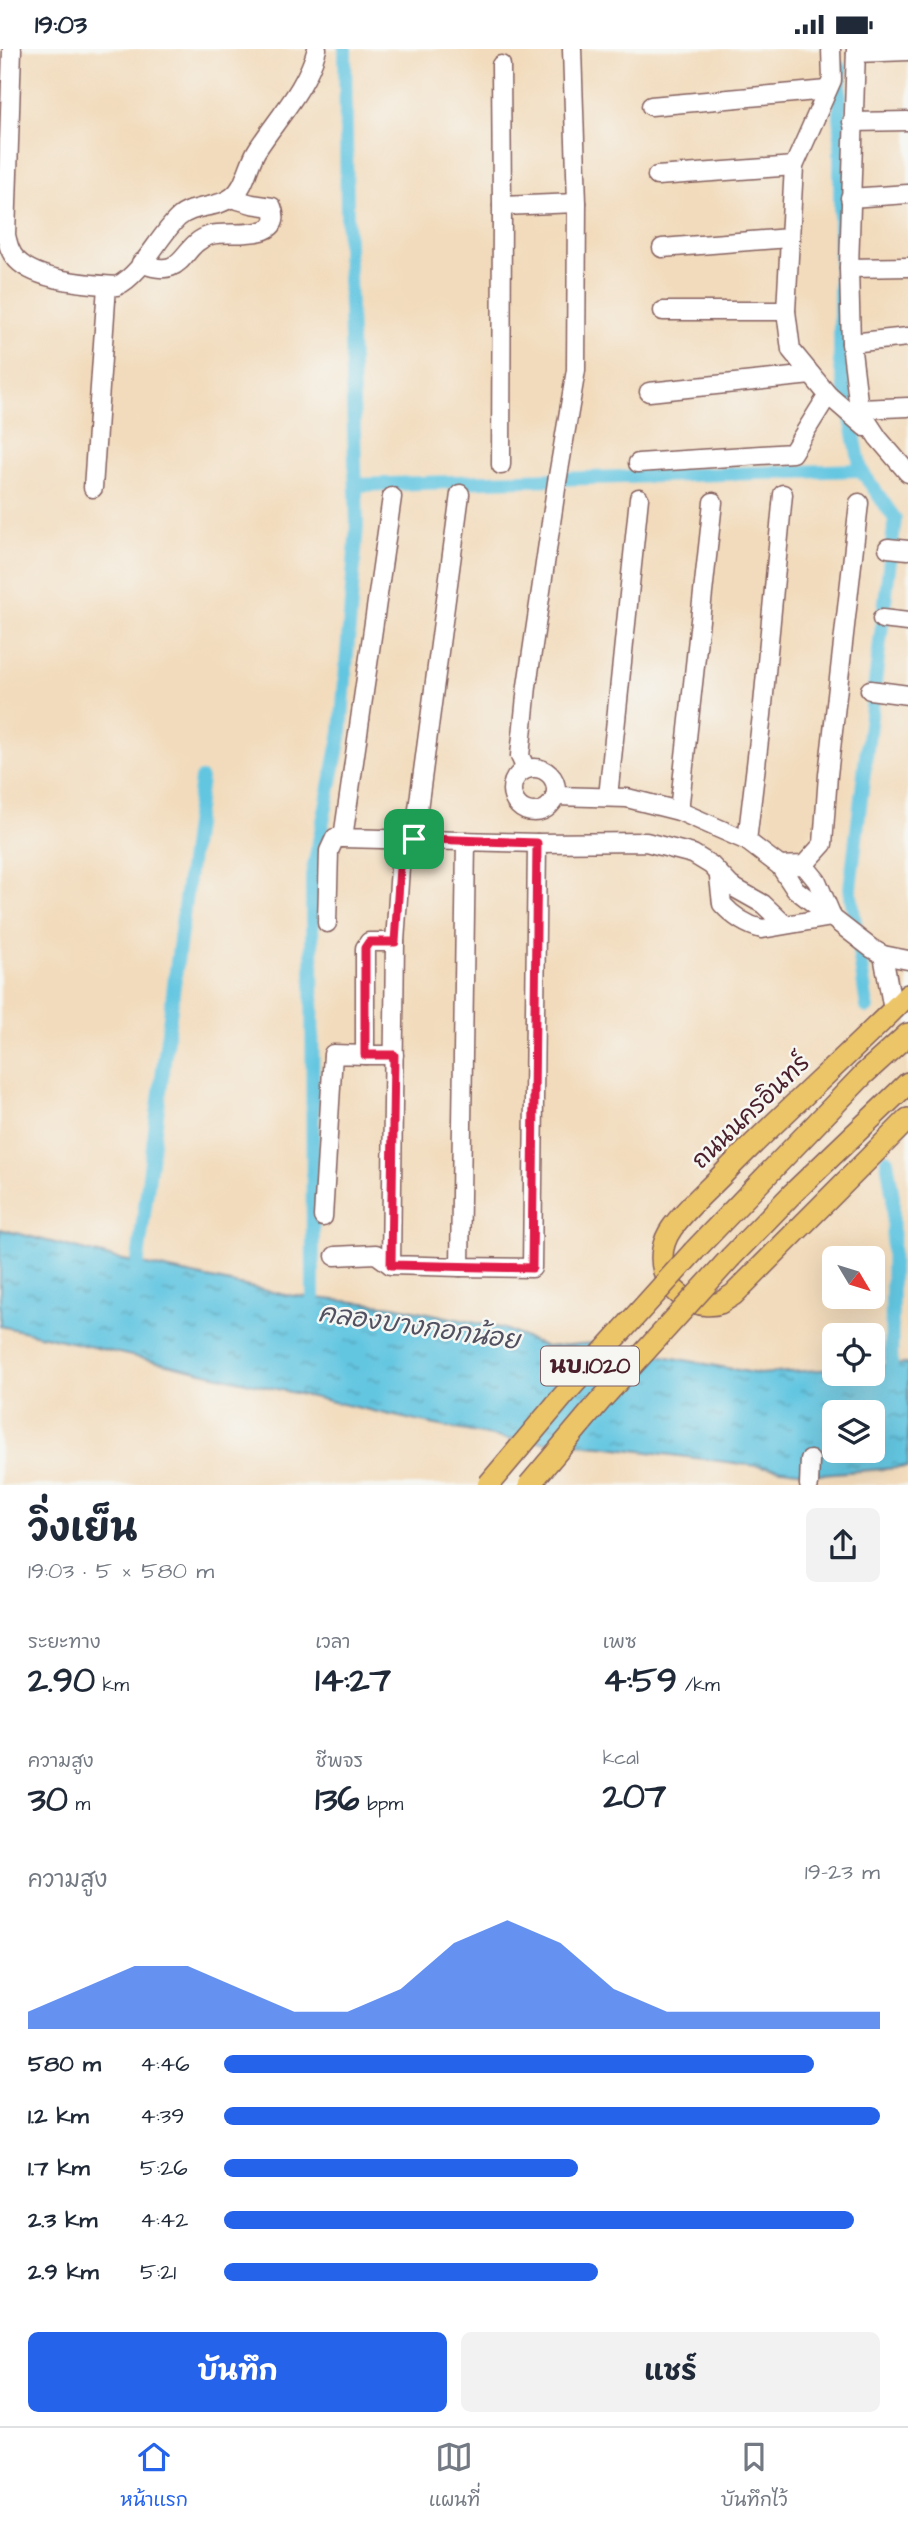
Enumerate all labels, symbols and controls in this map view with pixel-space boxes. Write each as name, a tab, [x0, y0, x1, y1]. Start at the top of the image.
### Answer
text: 19:03	[35, 7, 87, 43]
pin	[384, 809, 444, 869]
icon: arrive	[395, 820, 433, 858]
street label: ถนนนครอินทร์	[684, 1047, 818, 1177]
north arrow	[822, 1246, 886, 1309]
map controls	[822, 1246, 885, 1463]
water label: คลองบางกอกน้อย	[316, 1295, 524, 1359]
button: locate	[822, 1323, 885, 1386]
road number: นบ.1020	[541, 1347, 639, 1385]
button: layers	[822, 1400, 885, 1463]
text: วิ่งเย็น	[28, 1503, 137, 1555]
button: share	[806, 1508, 880, 1582]
text: 19:03 · 5 × 580 m	[28, 1555, 214, 1587]
text: ระยะทาง	[28, 1629, 101, 1656]
text: เวลา	[315, 1629, 350, 1656]
text: เพซ	[603, 1629, 637, 1656]
text: 2.90	[28, 1656, 95, 1705]
text: 14:27	[315, 1656, 391, 1705]
text: 4:59	[603, 1656, 677, 1705]
text: km	[95, 1672, 129, 1699]
text: /km	[677, 1672, 720, 1699]
text: kcal	[603, 1745, 639, 1772]
text: ความสูง	[28, 1748, 94, 1775]
text: ชีพจร	[315, 1748, 363, 1775]
text: 207	[603, 1772, 666, 1821]
text: 30	[28, 1775, 68, 1824]
text: 136	[315, 1775, 360, 1824]
text: m	[68, 1791, 90, 1818]
text: bpm	[360, 1791, 403, 1818]
text: 19–23 m	[805, 1856, 880, 1888]
text: ความสูง	[28, 1864, 107, 1896]
text: 580 m	[28, 2048, 101, 2080]
text: 4:46	[140, 2048, 190, 2080]
text: 1.2 km	[28, 2100, 89, 2132]
text: 4:39	[140, 2100, 184, 2132]
text: 1.7 km	[28, 2152, 90, 2184]
text: 5:26	[140, 2152, 188, 2184]
text: 2.3 km	[28, 2204, 97, 2236]
text: 4:42	[140, 2204, 188, 2236]
text: 2.9 km	[28, 2256, 99, 2288]
text: 5:21	[140, 2256, 176, 2288]
button: บันทึก	[28, 2332, 447, 2412]
button: แชร์	[461, 2332, 880, 2412]
tab: หน้าแรก	[120, 2438, 188, 2514]
tab: แผนที่	[429, 2438, 480, 2514]
tab: บันทึกไว้	[721, 2438, 788, 2514]

